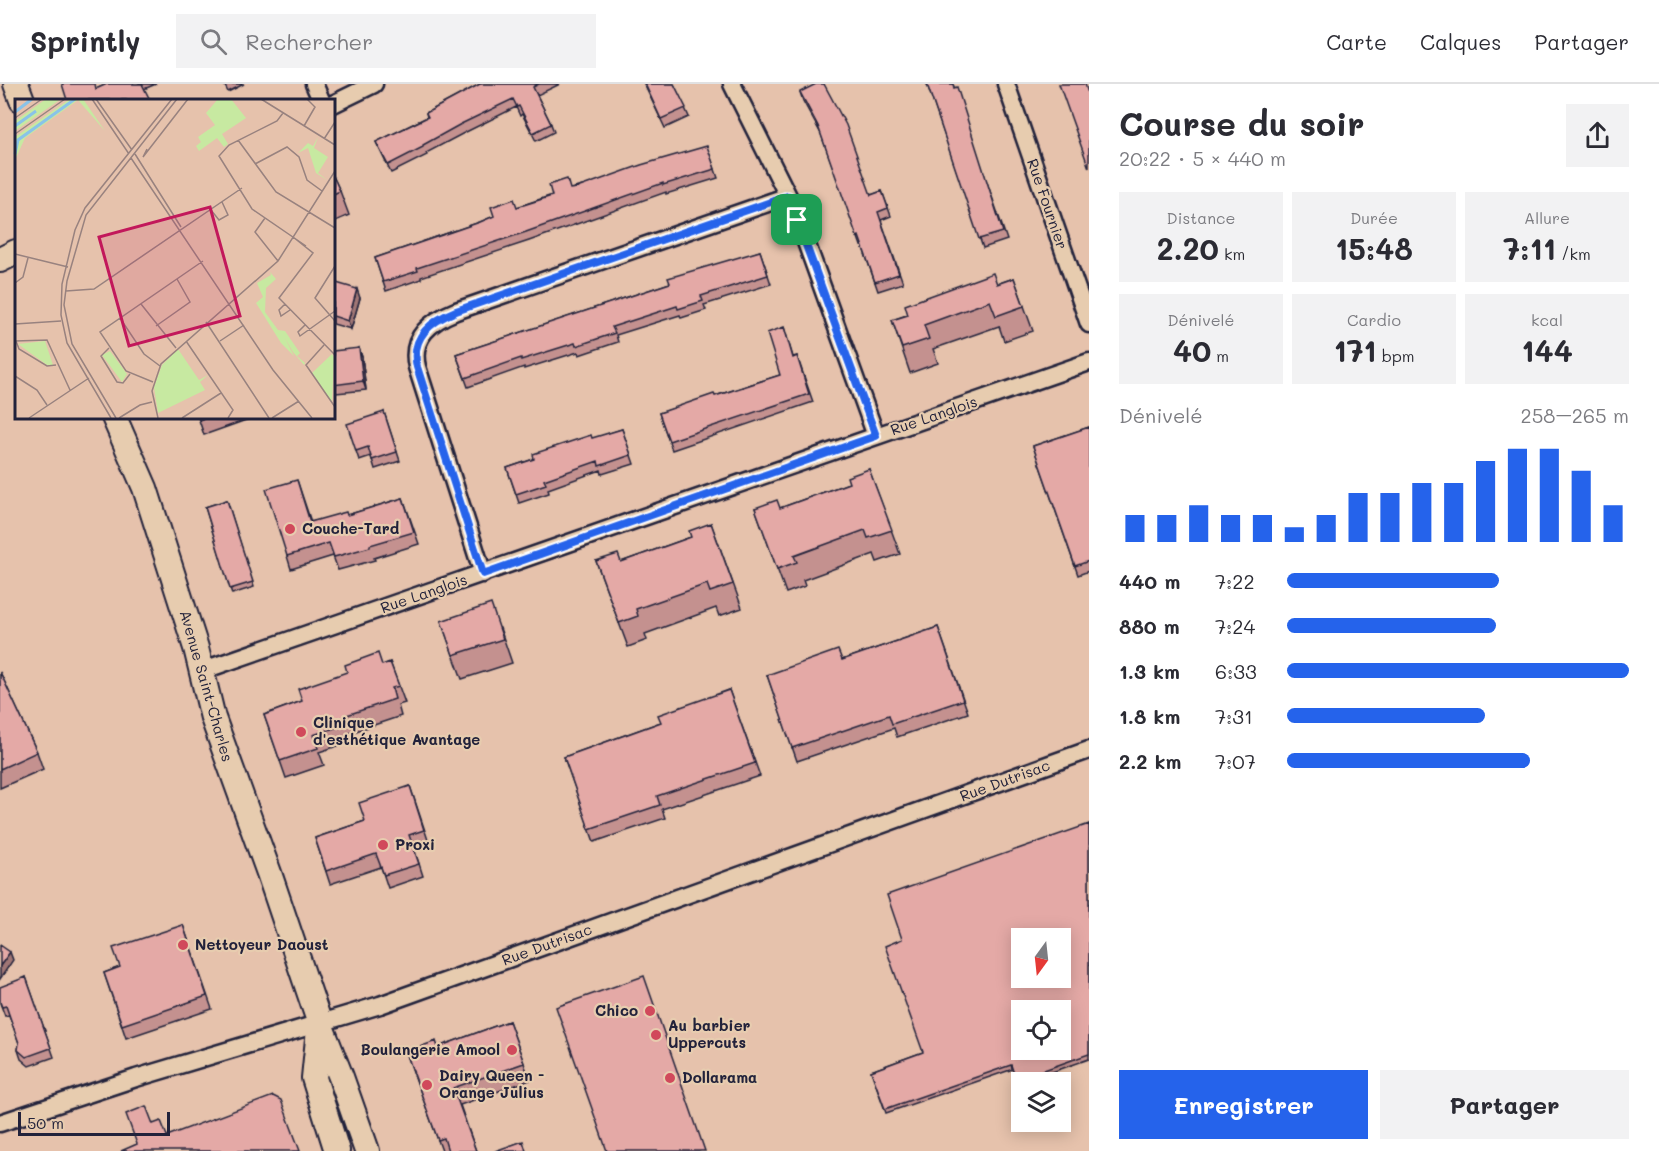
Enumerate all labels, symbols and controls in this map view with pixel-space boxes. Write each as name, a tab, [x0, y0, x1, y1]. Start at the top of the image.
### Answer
search box	[176, 14, 596, 68]
text: Sprintly	[30, 23, 140, 59]
icon: search	[197, 25, 230, 58]
text: Rechercher	[245, 27, 373, 56]
text: Carte	[1326, 28, 1387, 55]
text: Calques	[1420, 28, 1502, 55]
text: Partager	[1535, 28, 1629, 55]
inset map	[15, 99, 334, 418]
text: Course du soir	[1119, 101, 1365, 144]
button: share	[1566, 104, 1629, 167]
text: 20:22 · 5 × 440 m	[1119, 145, 1286, 171]
street label: Rue Fournier	[1023, 156, 1073, 252]
pin	[771, 194, 822, 245]
icon: arrive	[780, 203, 813, 236]
text: Distance	[1167, 207, 1235, 228]
text: Durée	[1350, 207, 1398, 228]
text: Allure	[1524, 207, 1570, 228]
text: 2.20	[1157, 228, 1219, 268]
text: 15:48	[1335, 228, 1413, 268]
text: 7:11	[1503, 228, 1556, 268]
text: km	[1219, 243, 1245, 264]
text: /km	[1556, 243, 1591, 264]
text: Dénivelé	[1168, 309, 1234, 330]
text: Cardio	[1347, 309, 1401, 330]
text: kcal	[1531, 309, 1563, 330]
text: 40	[1173, 330, 1211, 370]
text: 171	[1333, 330, 1377, 370]
text: 144	[1521, 330, 1573, 370]
text: m	[1211, 345, 1229, 366]
text: bpm	[1377, 345, 1415, 366]
street label: Rue Langlois	[888, 391, 980, 439]
text: Dénivelé	[1119, 402, 1203, 428]
text: 258–265 m	[1521, 402, 1629, 428]
place label: Couche-Tard	[302, 518, 400, 538]
marker: Couche-Tard	[283, 522, 297, 536]
text: 440 m	[1119, 568, 1180, 594]
text: 7:22	[1215, 568, 1255, 594]
street label: Rue Langlois	[378, 569, 470, 617]
street label: Avenue Saint-Charles	[176, 608, 238, 764]
text: 880 m	[1119, 613, 1180, 639]
text: 7:24	[1215, 613, 1255, 639]
text: 1.3 km	[1119, 658, 1180, 684]
text: 6:33	[1215, 658, 1257, 684]
text: 1.8 km	[1119, 703, 1180, 729]
text: 7:31	[1215, 703, 1253, 729]
place label: Clinique d'esthétique Avantage	[313, 712, 480, 749]
marker: Clinique d'esthétique Avantage	[294, 725, 308, 739]
text: 2.2 km	[1119, 748, 1181, 774]
text: 7:07	[1215, 748, 1256, 774]
street label: Rue Dutrisac	[957, 754, 1053, 806]
place label: Proxi	[395, 834, 435, 854]
marker: Proxi	[376, 838, 390, 852]
street label: Rue Dutrisac	[499, 918, 595, 970]
north arrow	[1011, 928, 1071, 988]
map controls	[1011, 928, 1071, 1132]
place label: Nettoyeur Daoust	[195, 934, 329, 954]
marker: Nettoyeur Daoust	[176, 938, 190, 952]
place label: Chico	[595, 1000, 638, 1020]
button: locate	[1011, 1000, 1071, 1060]
marker: Chico	[643, 1004, 657, 1018]
place label: Au barbier Uppercuts	[668, 1015, 751, 1052]
marker: Au barbier Uppercuts	[649, 1028, 663, 1042]
place label: Boulangerie Amool	[361, 1039, 500, 1059]
marker: Boulangerie Amool	[505, 1043, 519, 1057]
place label: Dairy Queen - Orange Julius	[439, 1065, 544, 1102]
place label: Dollarama	[682, 1067, 757, 1087]
button: Enregistrer	[1119, 1070, 1368, 1139]
button: Partager	[1380, 1070, 1629, 1139]
marker: Dollarama	[663, 1071, 677, 1085]
button: layers	[1011, 1072, 1071, 1132]
marker: Dairy Queen - Orange Julius	[420, 1078, 434, 1092]
scale bar	[18, 1109, 170, 1136]
text: 50 m	[27, 1112, 64, 1133]

